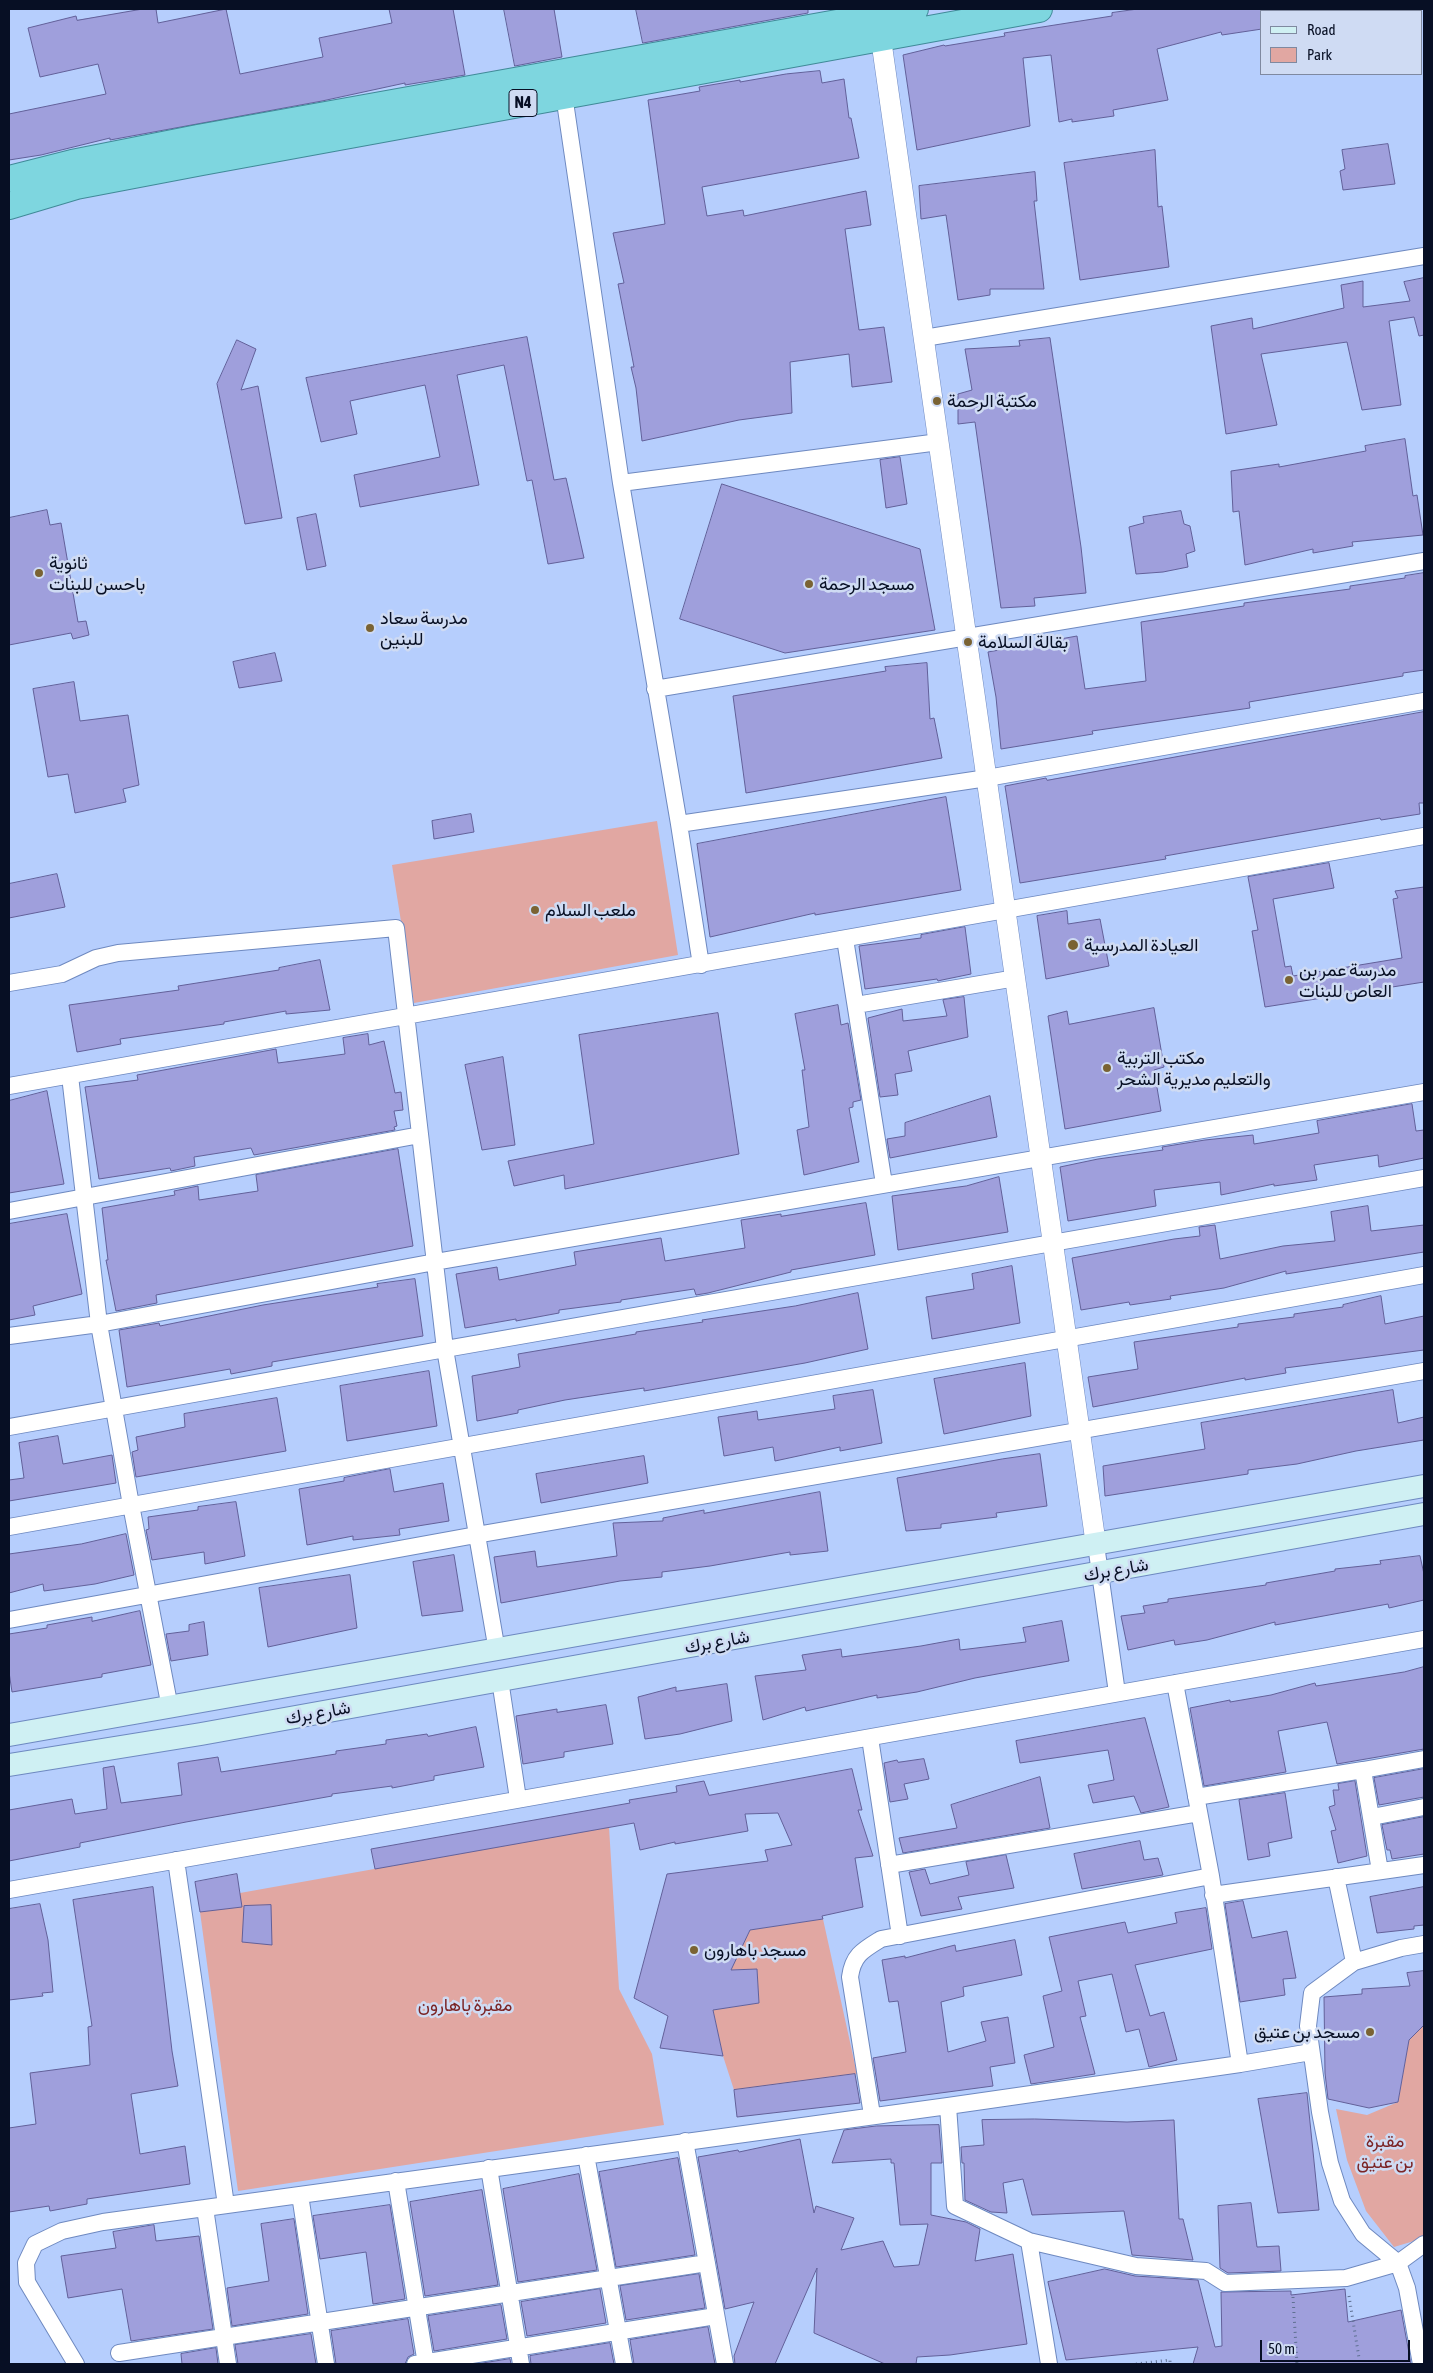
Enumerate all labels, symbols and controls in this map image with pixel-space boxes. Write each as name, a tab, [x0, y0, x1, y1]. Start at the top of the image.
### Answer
legend	[1260, 10, 1423, 75]
text: Road	[1307, 21, 1336, 38]
text: Park	[1307, 46, 1332, 63]
road number: N4	[509, 90, 537, 116]
place label: مكتبة الرحمة	[947, 390, 1037, 412]
marker: مكتبة الرحمة	[931, 395, 943, 407]
place label: ثانوية باحسن للبنات	[49, 552, 145, 594]
marker: ثانوية باحسن للبنات	[33, 567, 45, 579]
place label: مسجد الرحمة	[819, 573, 915, 595]
marker: مسجد الرحمة	[803, 578, 815, 590]
place label: مدرسة سعاد للبنين	[380, 607, 468, 650]
marker: مدرسة سعاد للبنين	[364, 622, 376, 634]
place label: بقالة السلامة	[978, 631, 1068, 653]
marker: بقالة السلامة	[962, 636, 974, 648]
place label: ملعب السلام	[545, 899, 636, 921]
marker: ملعب السلام	[529, 904, 541, 916]
place label: العيادة المدرسية	[1084, 934, 1198, 956]
marker: العيادة المدرسية	[1066, 938, 1080, 952]
place label: مدرسة عمر بن العاص للبنات	[1299, 959, 1396, 1002]
marker: مدرسة عمر بن العاص للبنات	[1283, 974, 1295, 986]
place label: مكتب التربية والتعليم مديرية الشحر	[1117, 1047, 1271, 1090]
marker: مكتب التربية والتعليم مديرية الشحر	[1101, 1062, 1113, 1074]
street label: شارع برك	[1082, 1554, 1150, 1586]
street label: شارع برك	[683, 1626, 751, 1658]
street label: شارع برك	[284, 1697, 352, 1729]
place label: مسجد باهارون	[704, 1939, 806, 1961]
marker: مسجد باهارون	[688, 1944, 700, 1956]
park label: مقبرة باهارون	[418, 1994, 512, 2016]
place label: مسجد بن عتيق	[1254, 2021, 1360, 2043]
marker: مسجد بن عتيق	[1364, 2026, 1376, 2038]
park label: مقبرة بن عتيق	[1356, 2130, 1414, 2172]
scale bar	[1263, 2330, 1413, 2362]
text: 50 m	[1268, 2340, 1295, 2357]

